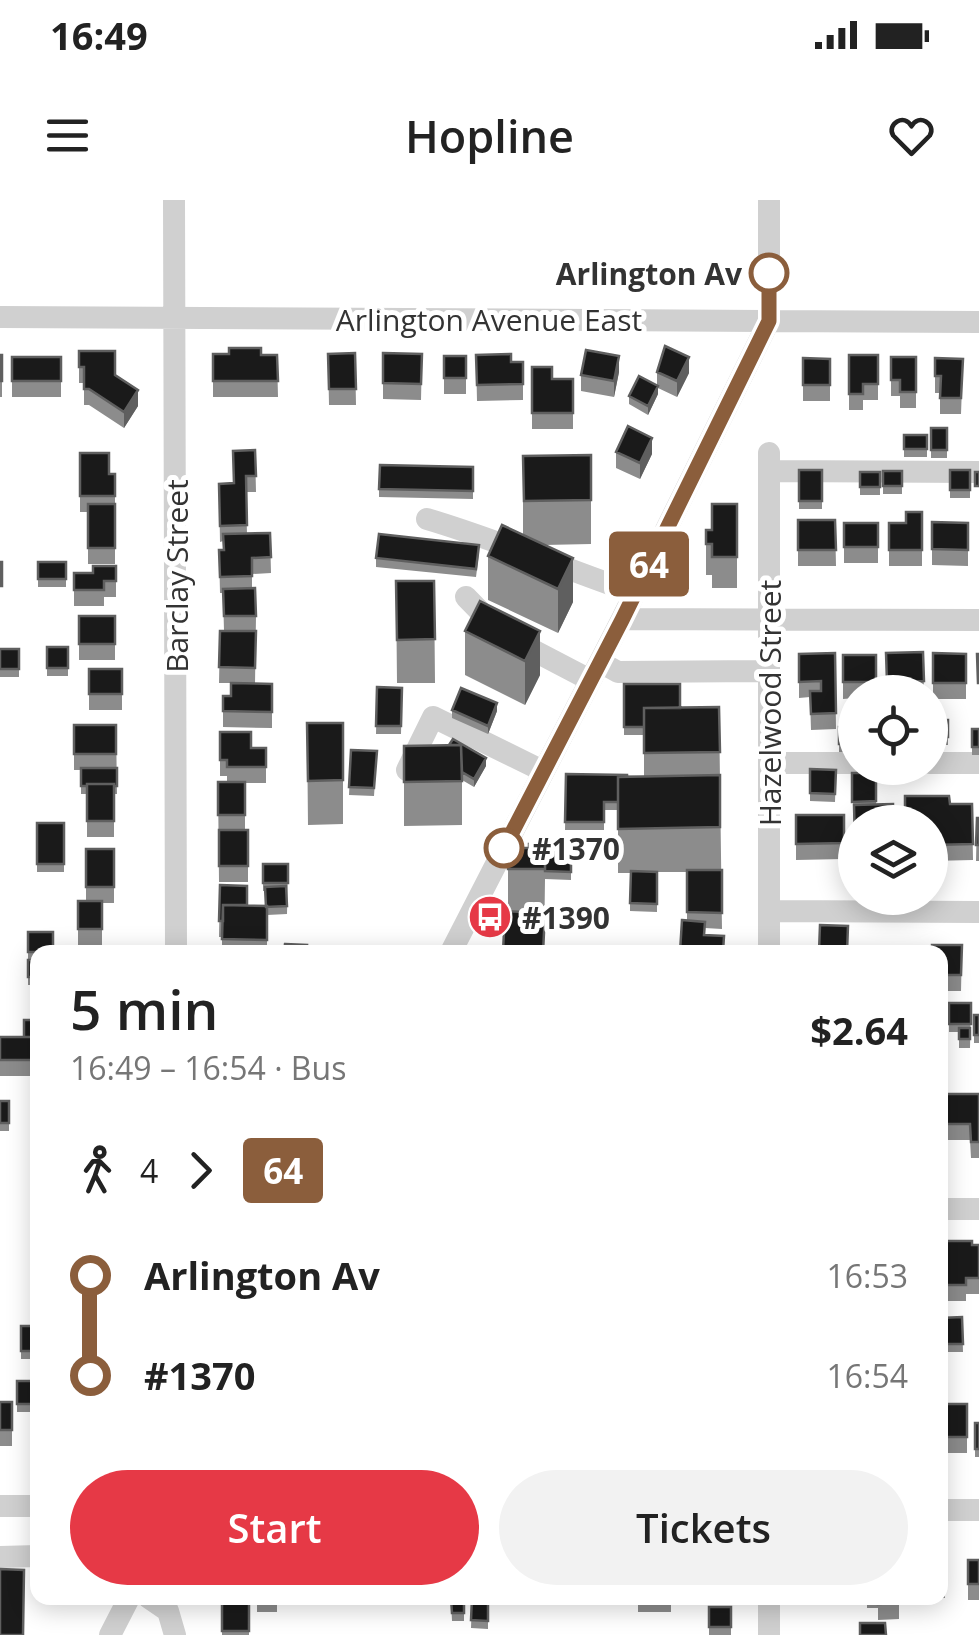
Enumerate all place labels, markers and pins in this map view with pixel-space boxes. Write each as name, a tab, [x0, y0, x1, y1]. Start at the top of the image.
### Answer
place label: Arlington Av	[556, 253, 743, 294]
marker: Arlington Av	[750, 254, 788, 292]
place label: #1370	[532, 828, 620, 869]
marker: #1370	[485, 829, 523, 867]
bus stop icon: #1390	[467, 894, 513, 940]
place label: #1390	[522, 897, 610, 938]

